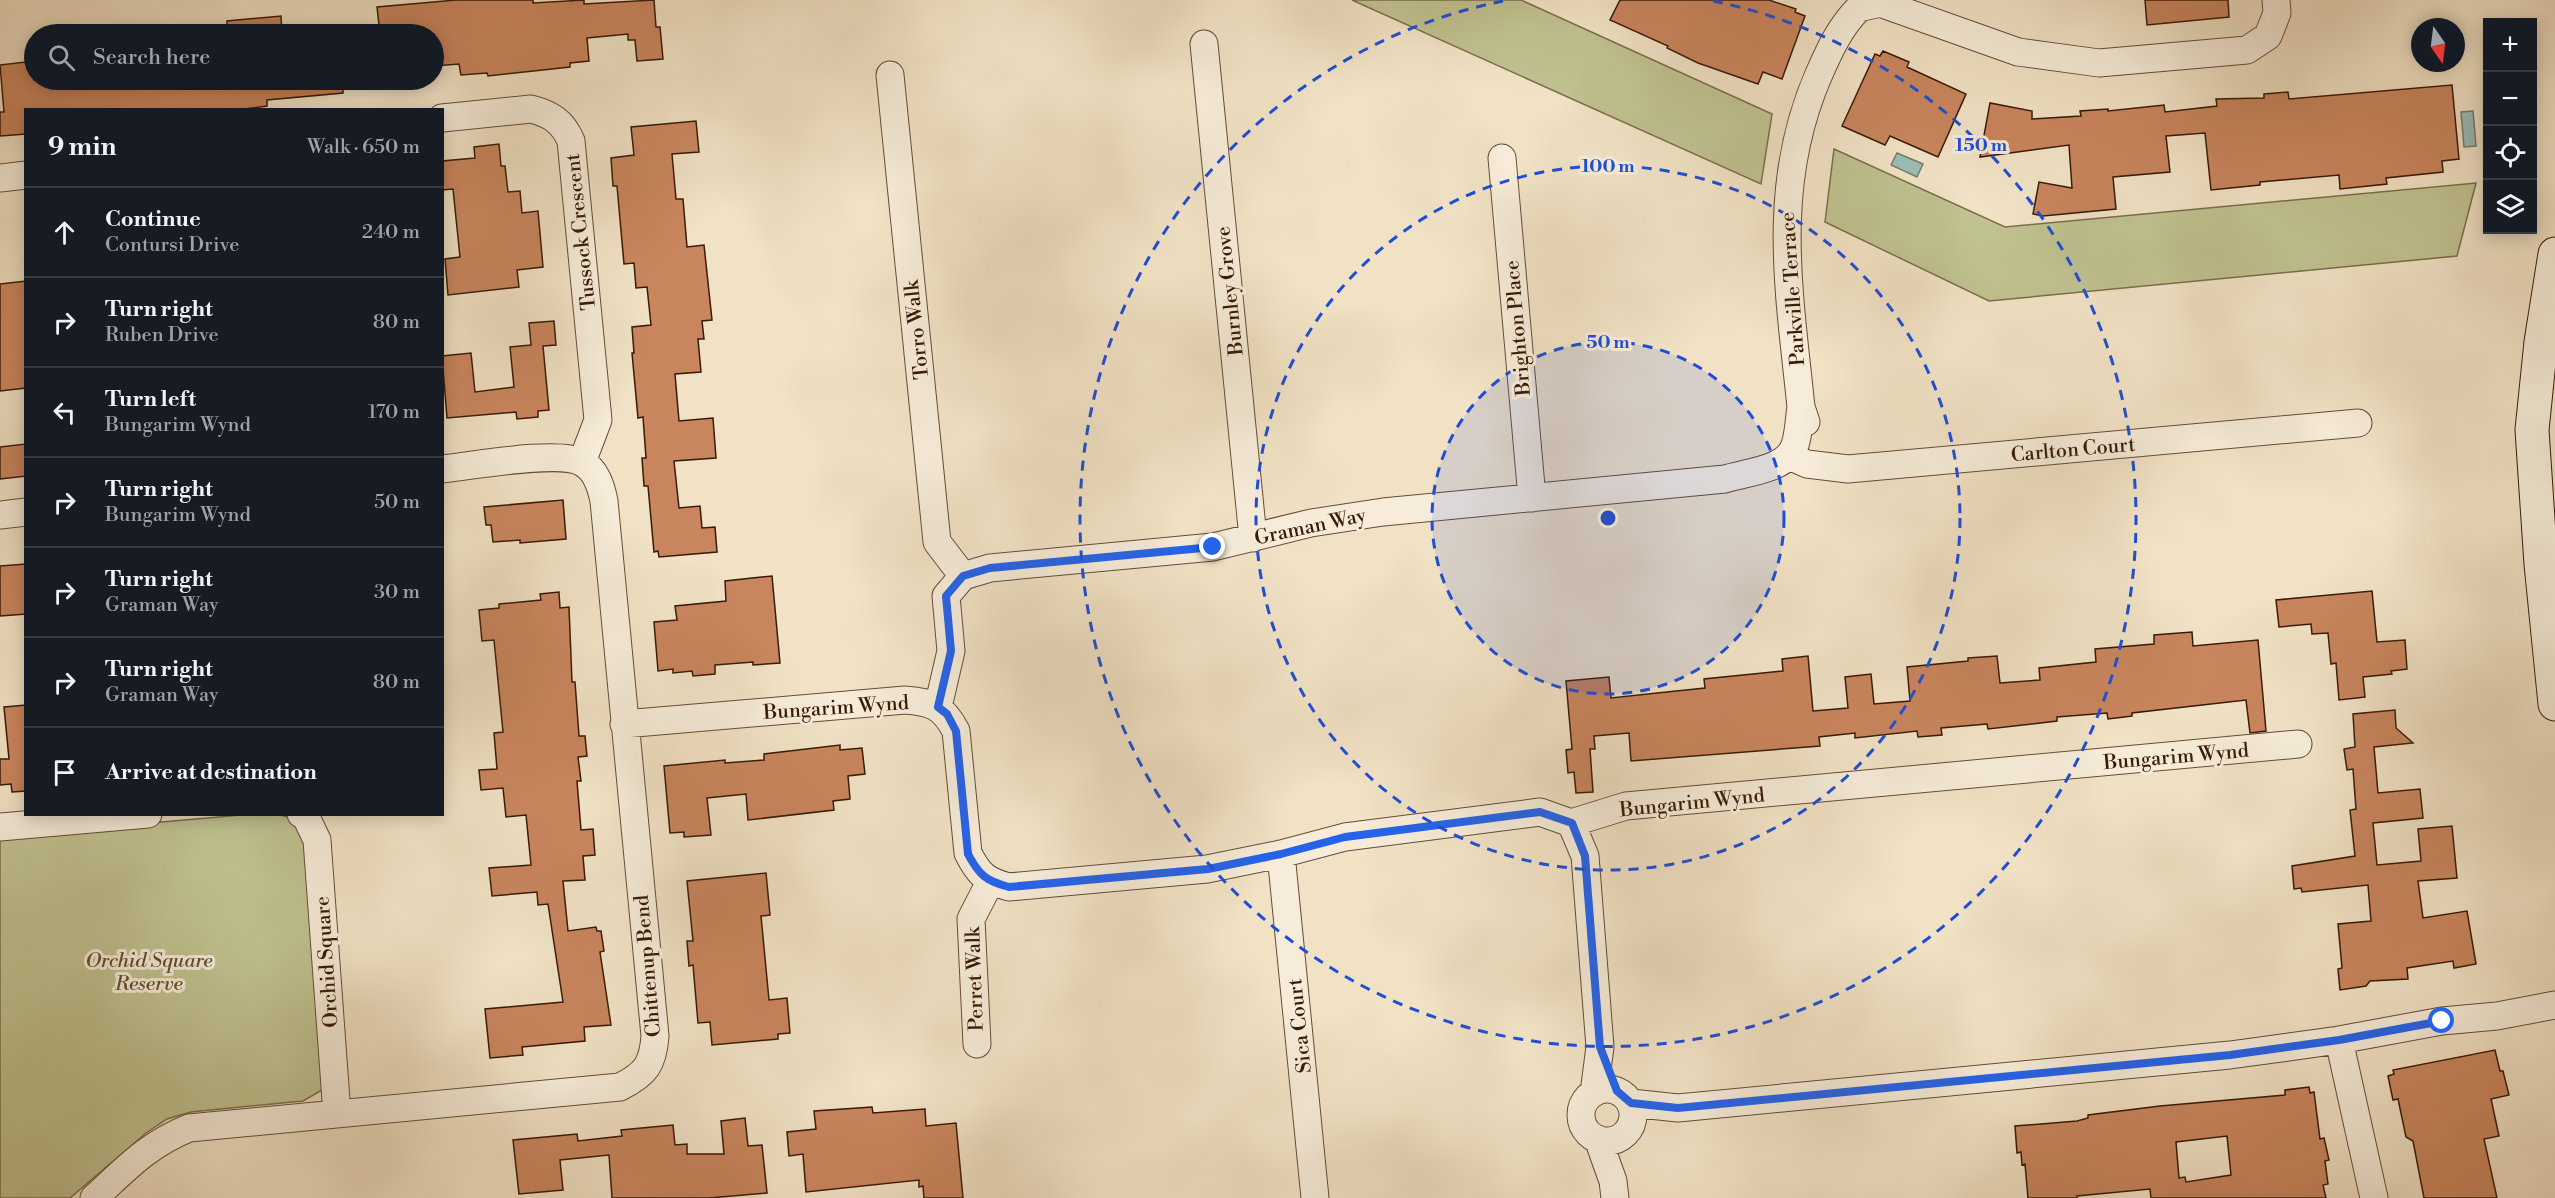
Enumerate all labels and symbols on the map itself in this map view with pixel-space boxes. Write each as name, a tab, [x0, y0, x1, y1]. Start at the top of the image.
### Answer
north arrow	[2411, 18, 2465, 72]
text: 150 m	[1955, 134, 2008, 157]
street label: Tussock Crescent	[561, 152, 602, 311]
text: 100 m	[1581, 155, 1635, 178]
street label: Parkville Terrace	[1776, 211, 1811, 367]
street label: Burnley Grove	[1211, 225, 1250, 358]
street label: Brighton Place	[1500, 259, 1537, 398]
street label: Torro Walk	[900, 277, 935, 381]
text: 50 m	[1586, 331, 1630, 354]
street label: Carlton Court	[2010, 433, 2136, 468]
street label: Graman Way	[1252, 503, 1369, 552]
centre of rings	[1598, 508, 1618, 528]
route end	[1199, 533, 1225, 559]
street label: Bungarim Wynd	[761, 691, 910, 726]
street label: Bungarim Wynd	[2101, 739, 2251, 776]
street label: Bungarim Wynd	[1617, 783, 1767, 824]
street label: Chittenup Bend	[630, 893, 667, 1038]
street label: Orchid Square	[310, 895, 345, 1029]
street label: Perret Walk	[961, 925, 990, 1032]
park label: Orchid Square Reserve	[85, 949, 213, 997]
street label: Sica Court	[1283, 977, 1318, 1074]
route start	[2428, 1007, 2454, 1033]

